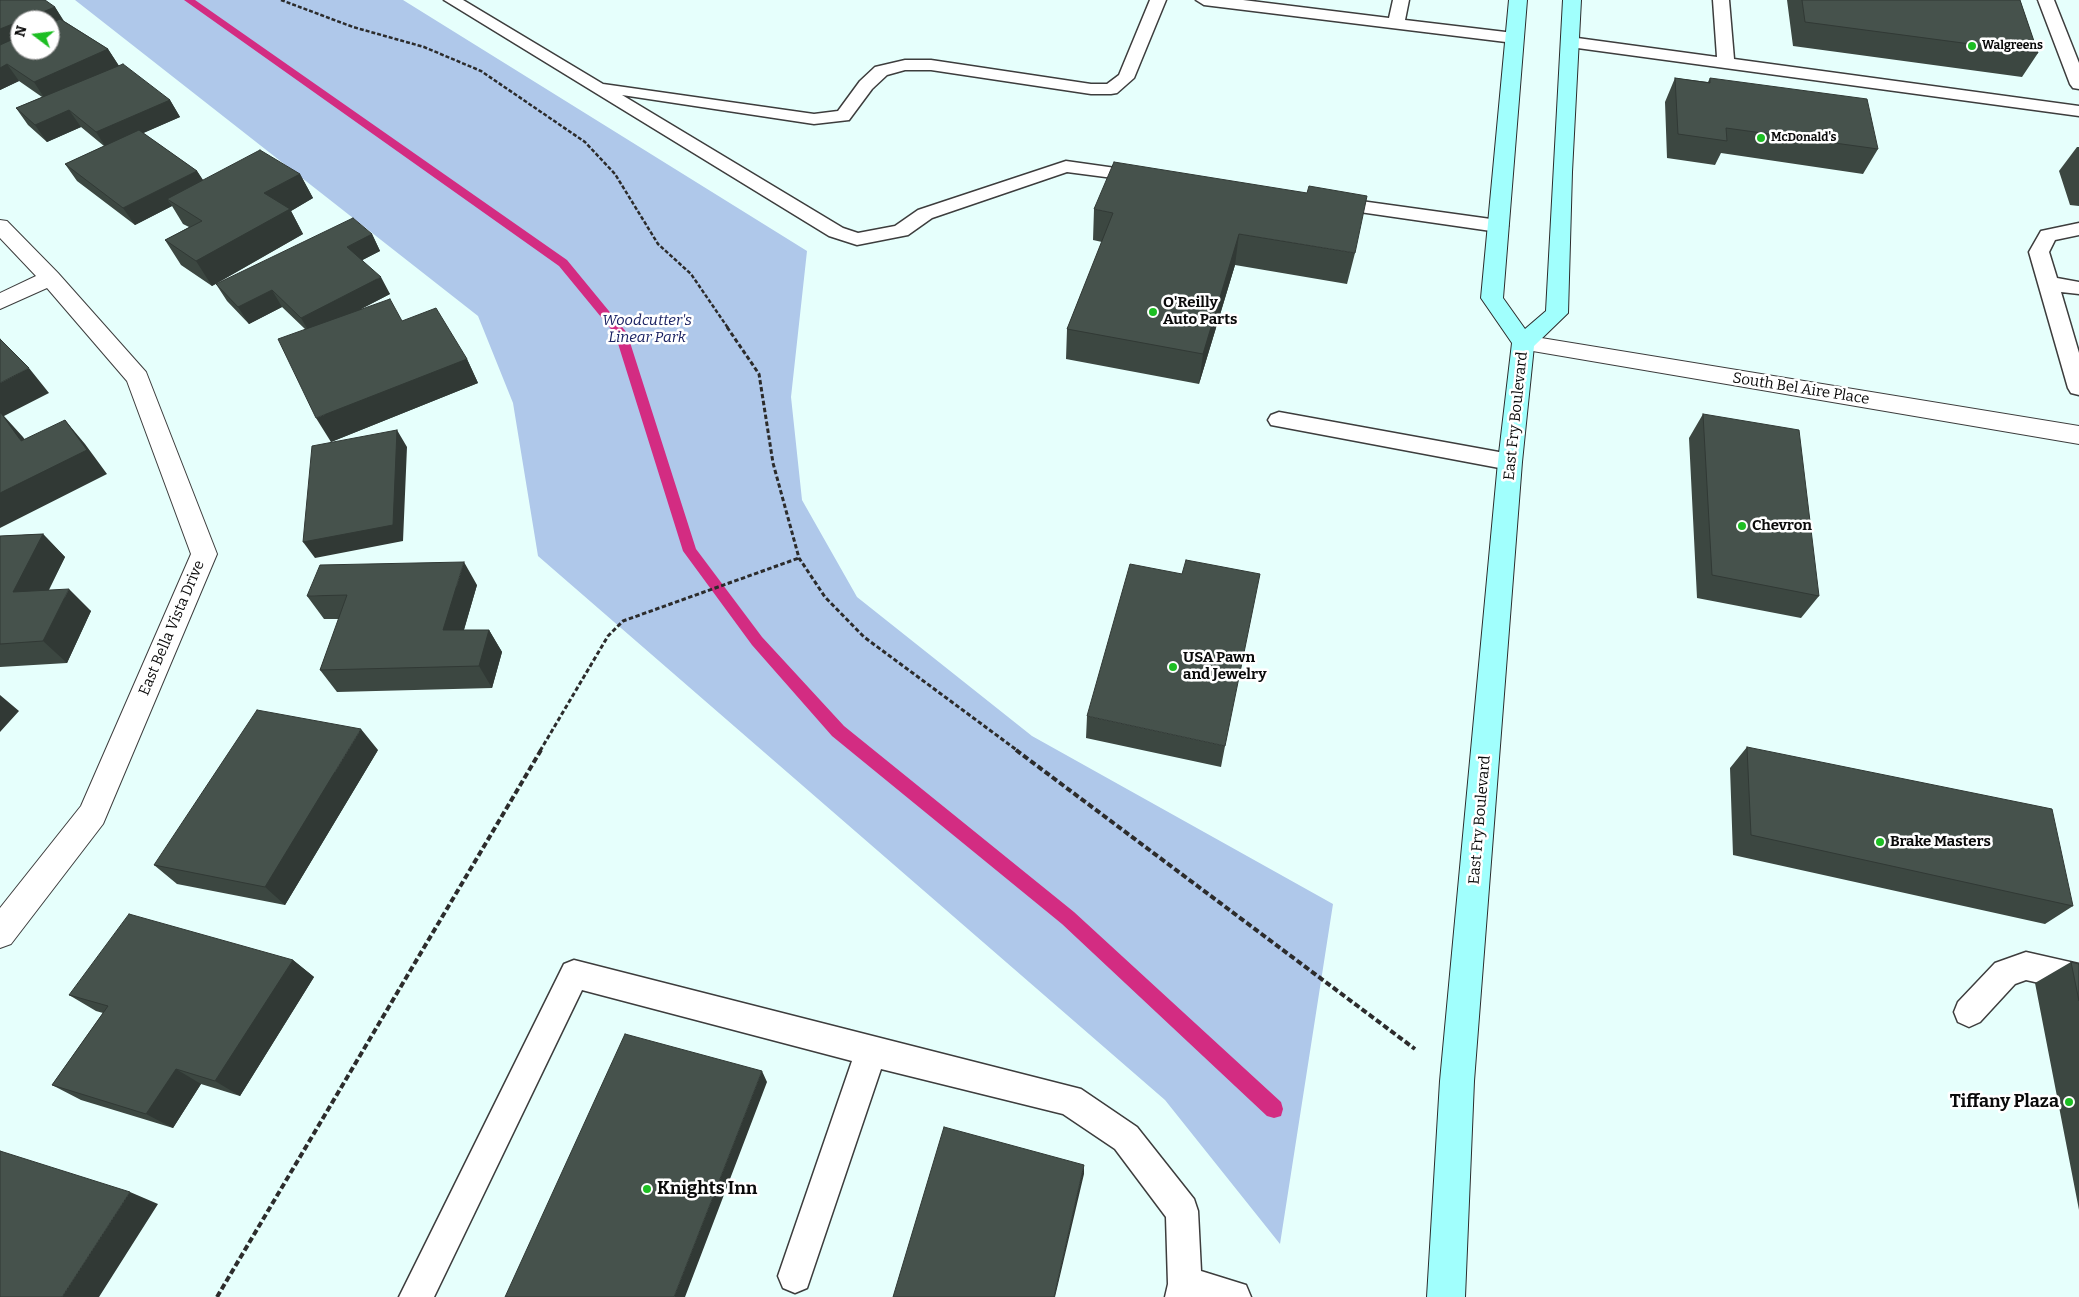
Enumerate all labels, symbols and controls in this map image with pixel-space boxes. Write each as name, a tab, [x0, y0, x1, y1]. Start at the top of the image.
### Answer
north arrow	[10, 10, 60, 60]
text: N	[11, 24, 31, 39]
place label: Walgreens	[1982, 39, 2043, 53]
marker: Walgreens	[1966, 40, 1978, 52]
place label: McDonald's	[1771, 131, 1836, 145]
marker: McDonald's	[1755, 132, 1767, 144]
place label: O'Reilly Auto Parts	[1163, 294, 1237, 329]
marker: O'Reilly Auto Parts	[1147, 306, 1159, 318]
park label: Woodcutter's Linear Park	[602, 312, 692, 347]
street label: East Fry Boulevard	[1500, 351, 1532, 481]
street label: South Bel Aire Place	[1731, 369, 1871, 409]
place label: Chevron	[1752, 517, 1812, 535]
marker: Chevron	[1736, 520, 1748, 532]
street label: East Bella Vista Drive	[135, 558, 209, 698]
place label: USA Pawn and Jewelry	[1183, 649, 1267, 684]
marker: USA Pawn and Jewelry	[1167, 661, 1179, 673]
street label: East Fry Boulevard	[1465, 755, 1495, 885]
place label: Brake Masters	[1890, 833, 1991, 851]
marker: Brake Masters	[1874, 836, 1886, 848]
place label: Tiffany Plaza	[1950, 1091, 2059, 1113]
marker: Tiffany Plaza	[2063, 1096, 2075, 1108]
place label: Knights Inn	[657, 1178, 757, 1200]
marker: Knights Inn	[641, 1183, 653, 1195]

